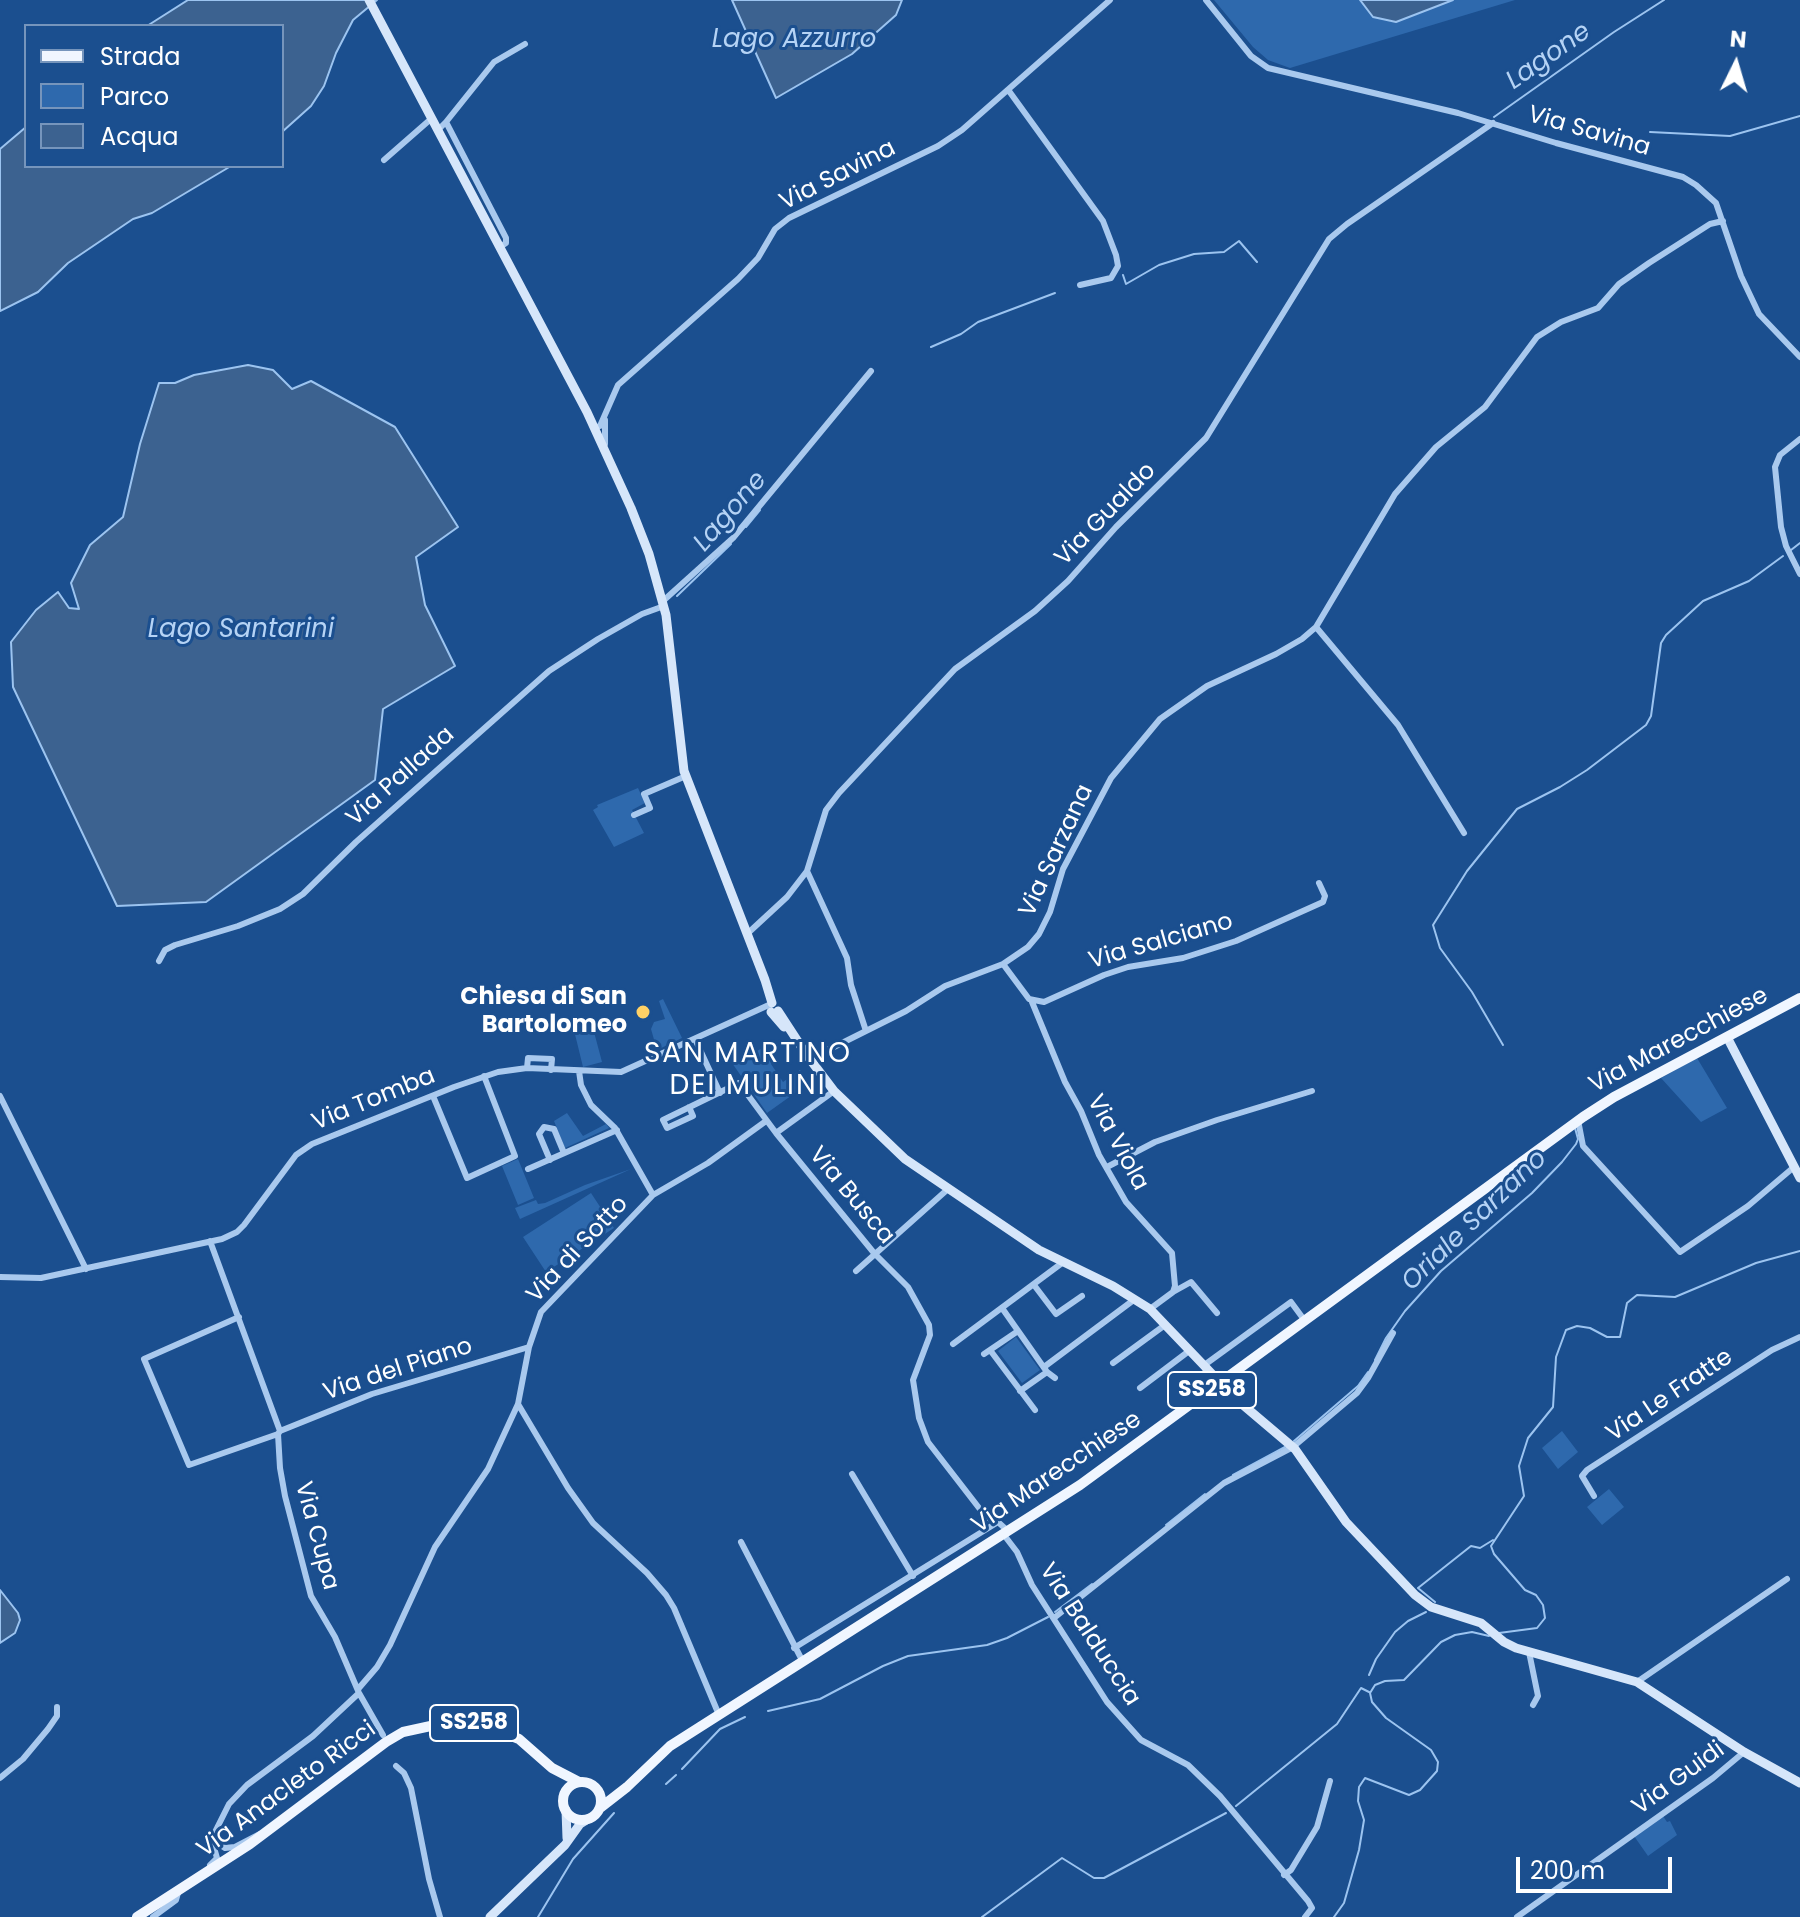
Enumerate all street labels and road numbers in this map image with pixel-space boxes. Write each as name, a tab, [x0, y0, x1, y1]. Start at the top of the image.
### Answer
street label: Via Savina	[1524, 101, 1654, 163]
street label: Via Savina	[775, 135, 901, 217]
street label: Via Gualdo	[1050, 457, 1162, 573]
street label: Via Pallada	[341, 721, 461, 833]
street label: Via Sarzana	[1014, 780, 1100, 922]
street label: Via Salciano	[1086, 908, 1236, 976]
street label: Via Marecchiese	[1585, 982, 1773, 1100]
street label: Via Tomba	[308, 1062, 440, 1138]
street label: Via Viola	[1080, 1090, 1154, 1196]
street label: Via Busca	[802, 1141, 900, 1251]
street label: Via di Sotto	[521, 1191, 635, 1309]
street label: Via del Piano	[320, 1332, 476, 1408]
street label: Via Le Fratte	[1601, 1343, 1739, 1449]
road number: SS258	[1168, 1372, 1256, 1408]
street label: Via Marecchiese	[967, 1406, 1147, 1540]
street label: Via Cupa	[288, 1479, 344, 1593]
street label: Via Balduccia	[1032, 1558, 1146, 1712]
road number: SS258	[430, 1705, 518, 1741]
street label: Via Anacleto Ricci	[192, 1715, 382, 1865]
street label: Via Guidi	[1627, 1736, 1731, 1822]

